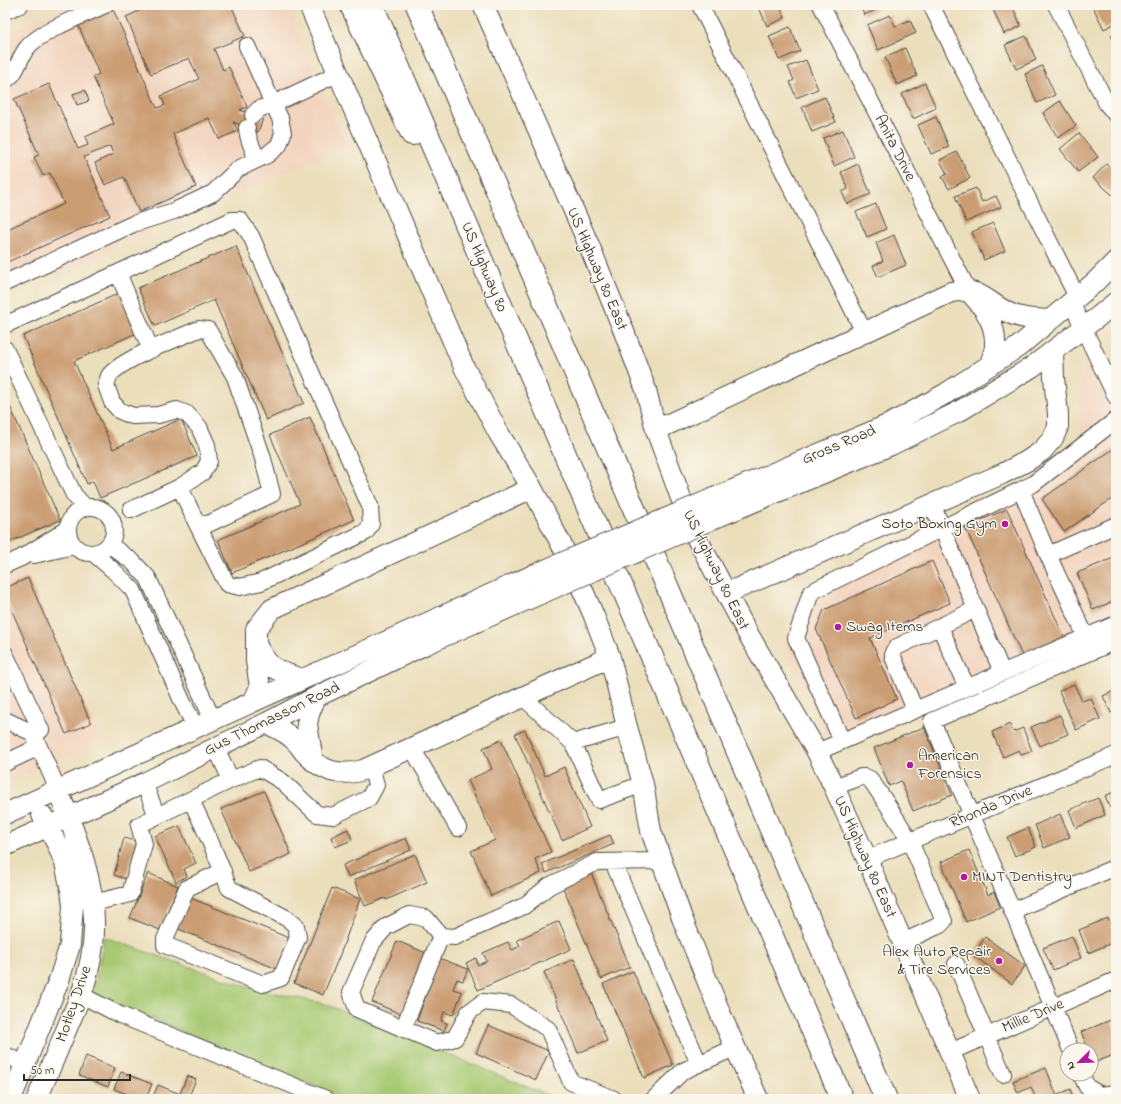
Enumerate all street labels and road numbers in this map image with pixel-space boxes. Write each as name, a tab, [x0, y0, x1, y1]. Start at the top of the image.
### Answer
street label: Anita Drive	[868, 110, 922, 186]
street label: US Highway 80 East	[560, 204, 634, 335]
street label: US Highway 80	[454, 218, 514, 316]
street label: Gross Road	[798, 419, 880, 471]
street label: US Highway 80 East	[676, 506, 756, 635]
street label: Gus Thomasson Road	[200, 676, 344, 762]
street label: Rhonda Drive	[946, 778, 1037, 835]
street label: US Highway 80 East	[827, 792, 903, 923]
street label: Motley Drive	[50, 962, 99, 1046]
street label: Millie Drive	[998, 992, 1069, 1040]

